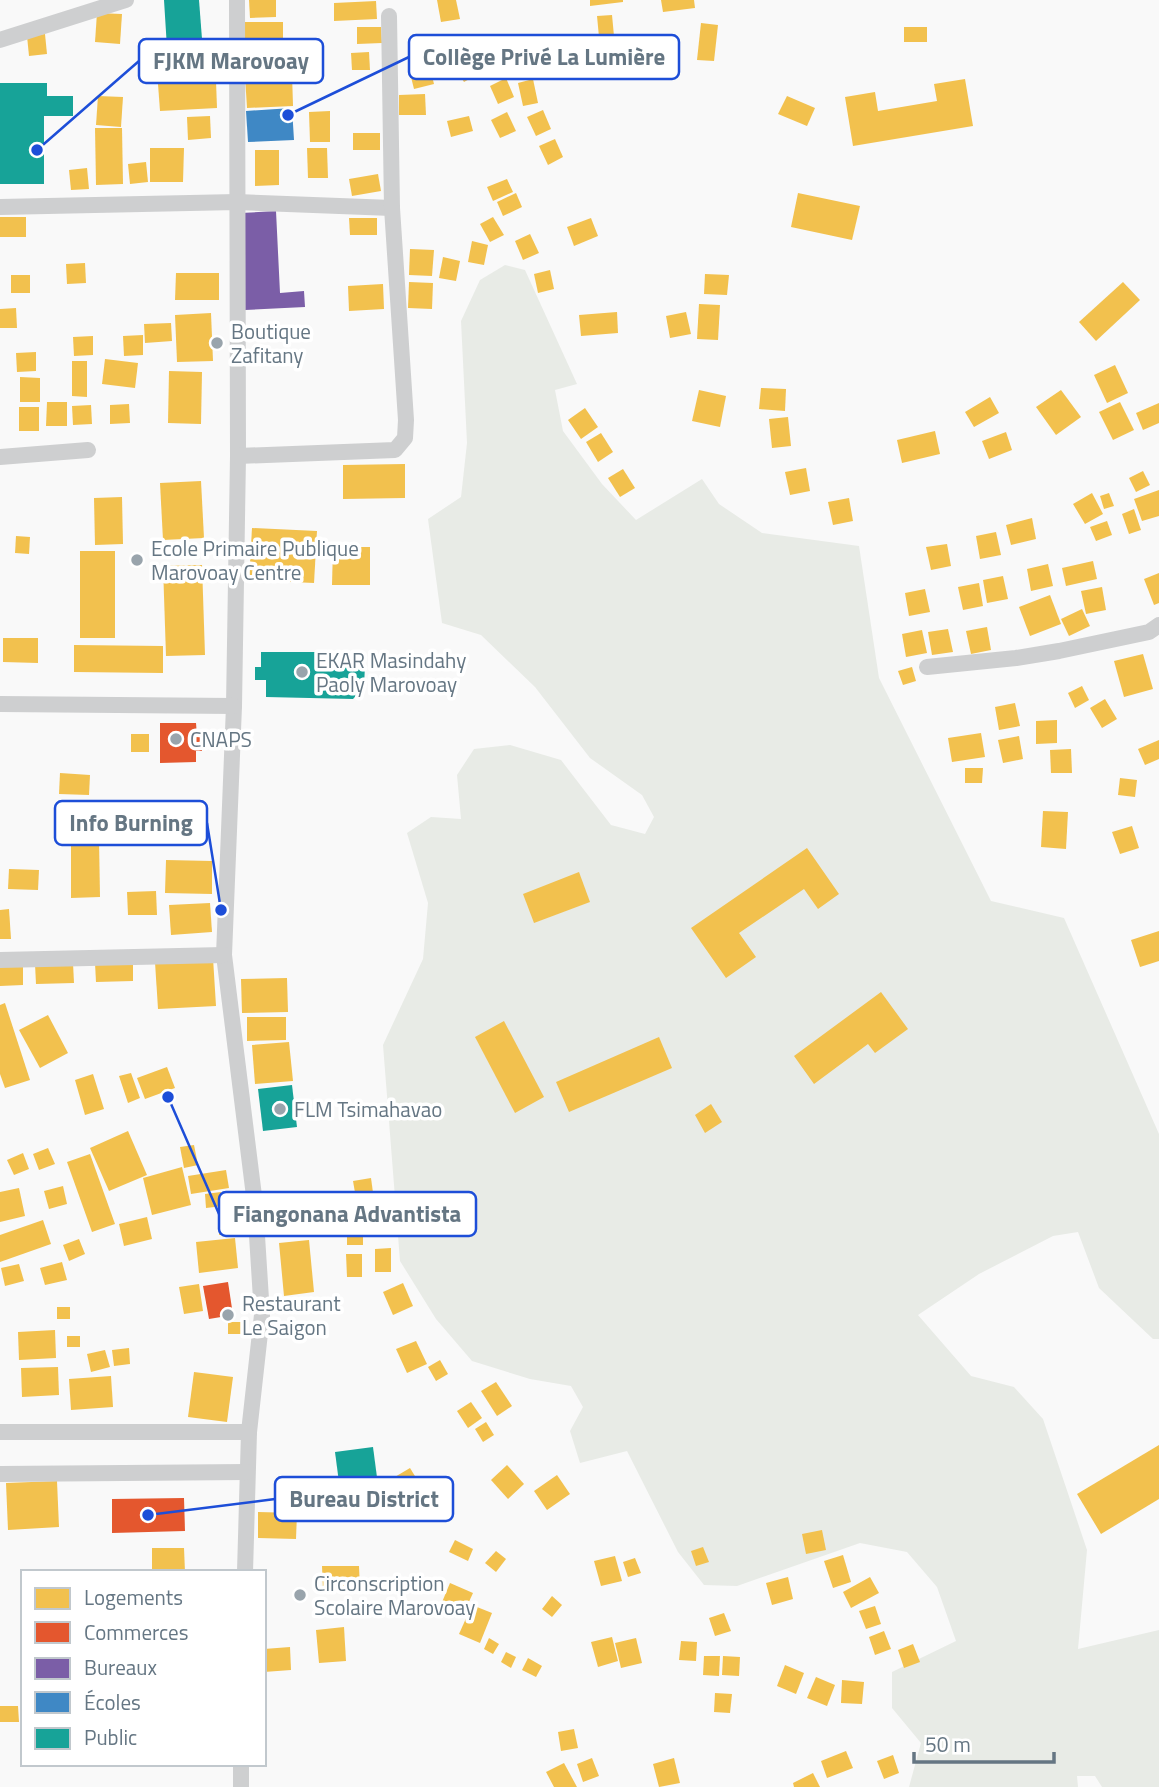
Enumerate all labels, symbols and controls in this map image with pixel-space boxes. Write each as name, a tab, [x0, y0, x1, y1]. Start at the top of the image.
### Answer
callout: Collège Privé La Lumière	[409, 35, 679, 79]
callout: FJKM Marovoay	[139, 39, 323, 83]
text: Collège Privé La Lumière	[423, 39, 665, 74]
text: FJKM Marovoay	[153, 43, 310, 78]
place label: Boutique Zafitany	[231, 315, 311, 371]
marker: Boutique Zafitany	[209, 335, 225, 351]
place label: Ecole Primaire Publique Marovoay Centre	[151, 532, 359, 588]
marker: Ecole Primaire Publique Marovoay Centre	[129, 552, 145, 568]
place label: EKAR Masindahy Paoly Marovoay	[316, 644, 466, 700]
marker: EKAR Masindahy Paoly Marovoay	[294, 664, 310, 680]
place label: CNAPS	[190, 723, 252, 755]
marker: CNAPS	[168, 731, 184, 747]
callout: Info Burning	[55, 801, 207, 845]
text: Info Burning	[69, 805, 193, 840]
place label: FLM Tsimahavao	[294, 1093, 442, 1125]
marker: FLM Tsimahavao	[272, 1101, 288, 1117]
callout: Fiangonana Advantista	[219, 1192, 476, 1236]
text: Fiangonana Advantista	[233, 1196, 461, 1231]
place label: Restaurant Le Saigon	[242, 1287, 341, 1343]
marker: Restaurant Le Saigon	[220, 1307, 236, 1323]
callout: Bureau District	[275, 1477, 453, 1521]
text: Bureau District	[289, 1481, 439, 1516]
place label: Circonscription Scolaire Marovoay	[314, 1567, 475, 1623]
legend	[21, 1570, 266, 1766]
text: Logements	[84, 1581, 183, 1613]
marker: Circonscription Scolaire Marovoay	[292, 1587, 308, 1603]
text: Commerces	[84, 1616, 188, 1648]
text: Bureaux	[84, 1651, 157, 1683]
text: Écoles	[84, 1686, 141, 1718]
scale bar	[914, 1720, 1054, 1764]
text: Public	[84, 1721, 137, 1753]
text: 50 m	[925, 1728, 971, 1760]

